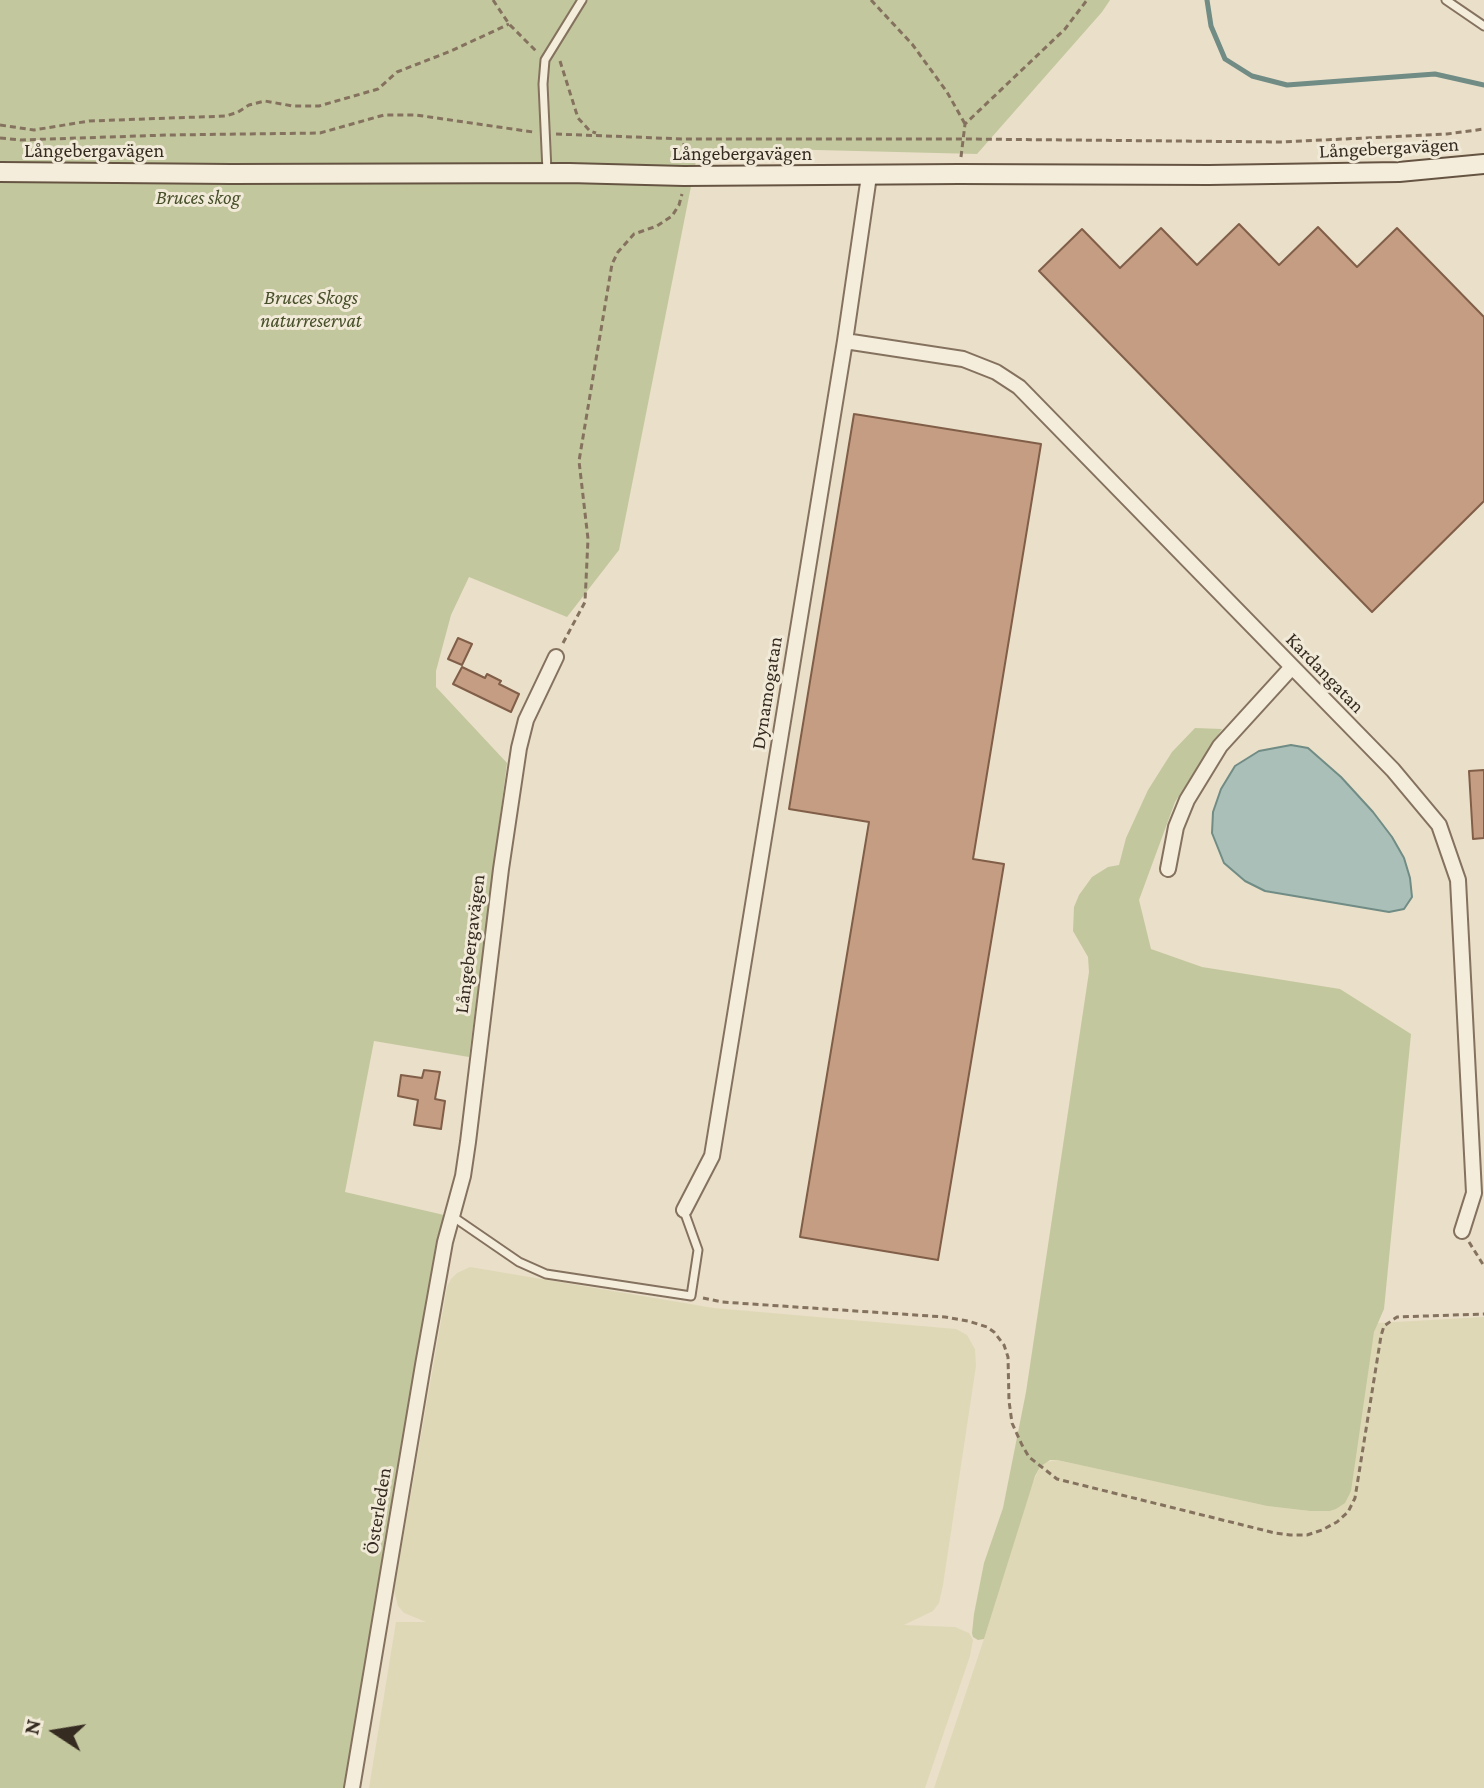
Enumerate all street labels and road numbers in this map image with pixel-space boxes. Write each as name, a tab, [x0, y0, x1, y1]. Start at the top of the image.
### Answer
street label: Långebergavägen	[1318, 132, 1460, 164]
street label: Långebergavägen	[24, 139, 164, 163]
street label: Långebergavägen	[672, 142, 812, 166]
street label: Kardangatan	[1281, 628, 1369, 718]
street label: Dynamogatan	[746, 635, 788, 751]
street label: Långebergavägen	[450, 873, 490, 1015]
street label: Österleden	[359, 1466, 397, 1556]

